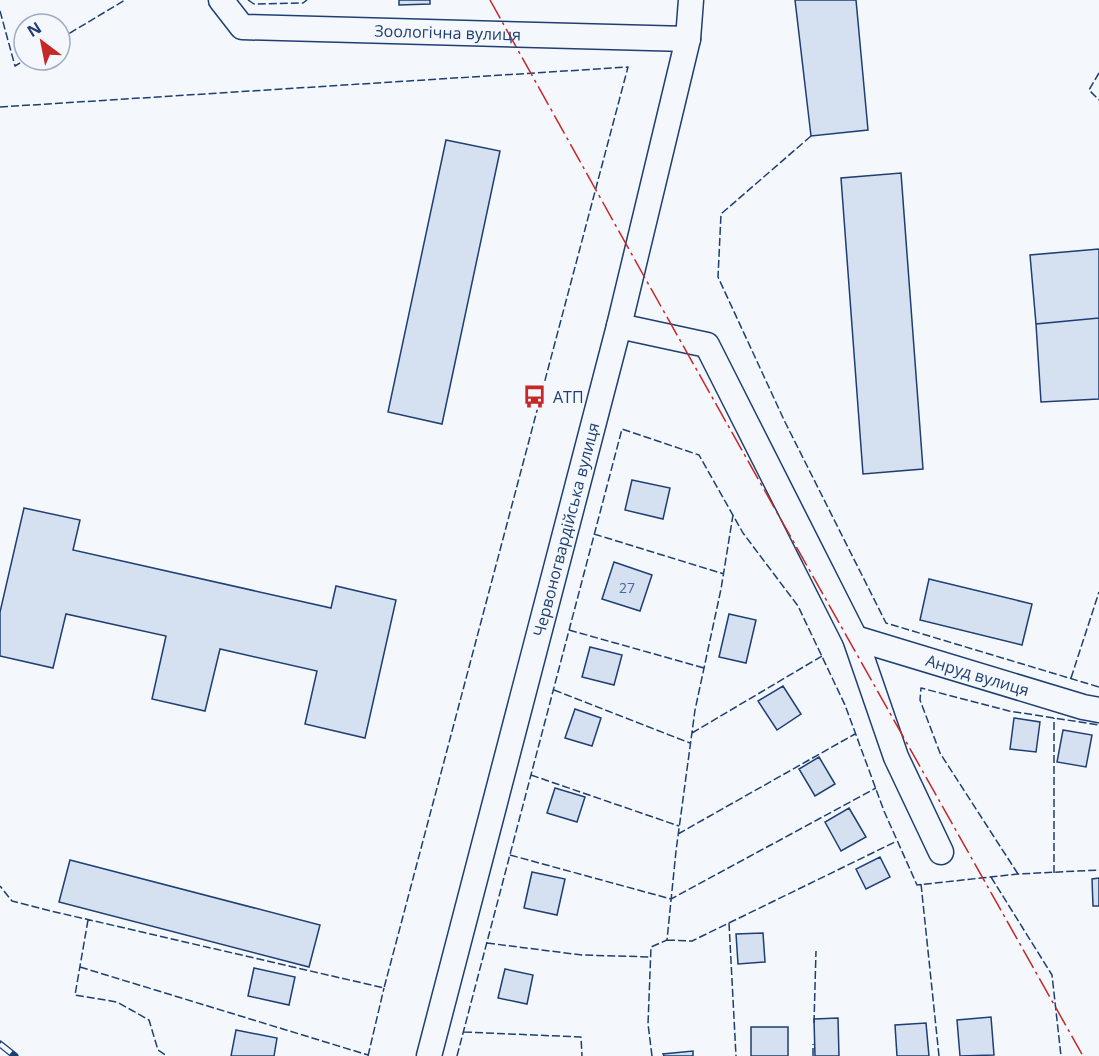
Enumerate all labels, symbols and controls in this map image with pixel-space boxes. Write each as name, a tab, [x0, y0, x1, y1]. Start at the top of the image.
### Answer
north arrow	[12, 12, 72, 72]
text: N	[23, 17, 45, 42]
street label: Зоологічна вулиця	[374, 20, 521, 46]
bus stop icon: АТП	[522, 384, 548, 410]
place label: АТП	[553, 386, 584, 408]
street label: Червоногвардійська вулиця	[528, 420, 604, 639]
house number: 27	[619, 578, 635, 597]
street label: Анруд вулиця	[923, 649, 1032, 701]

